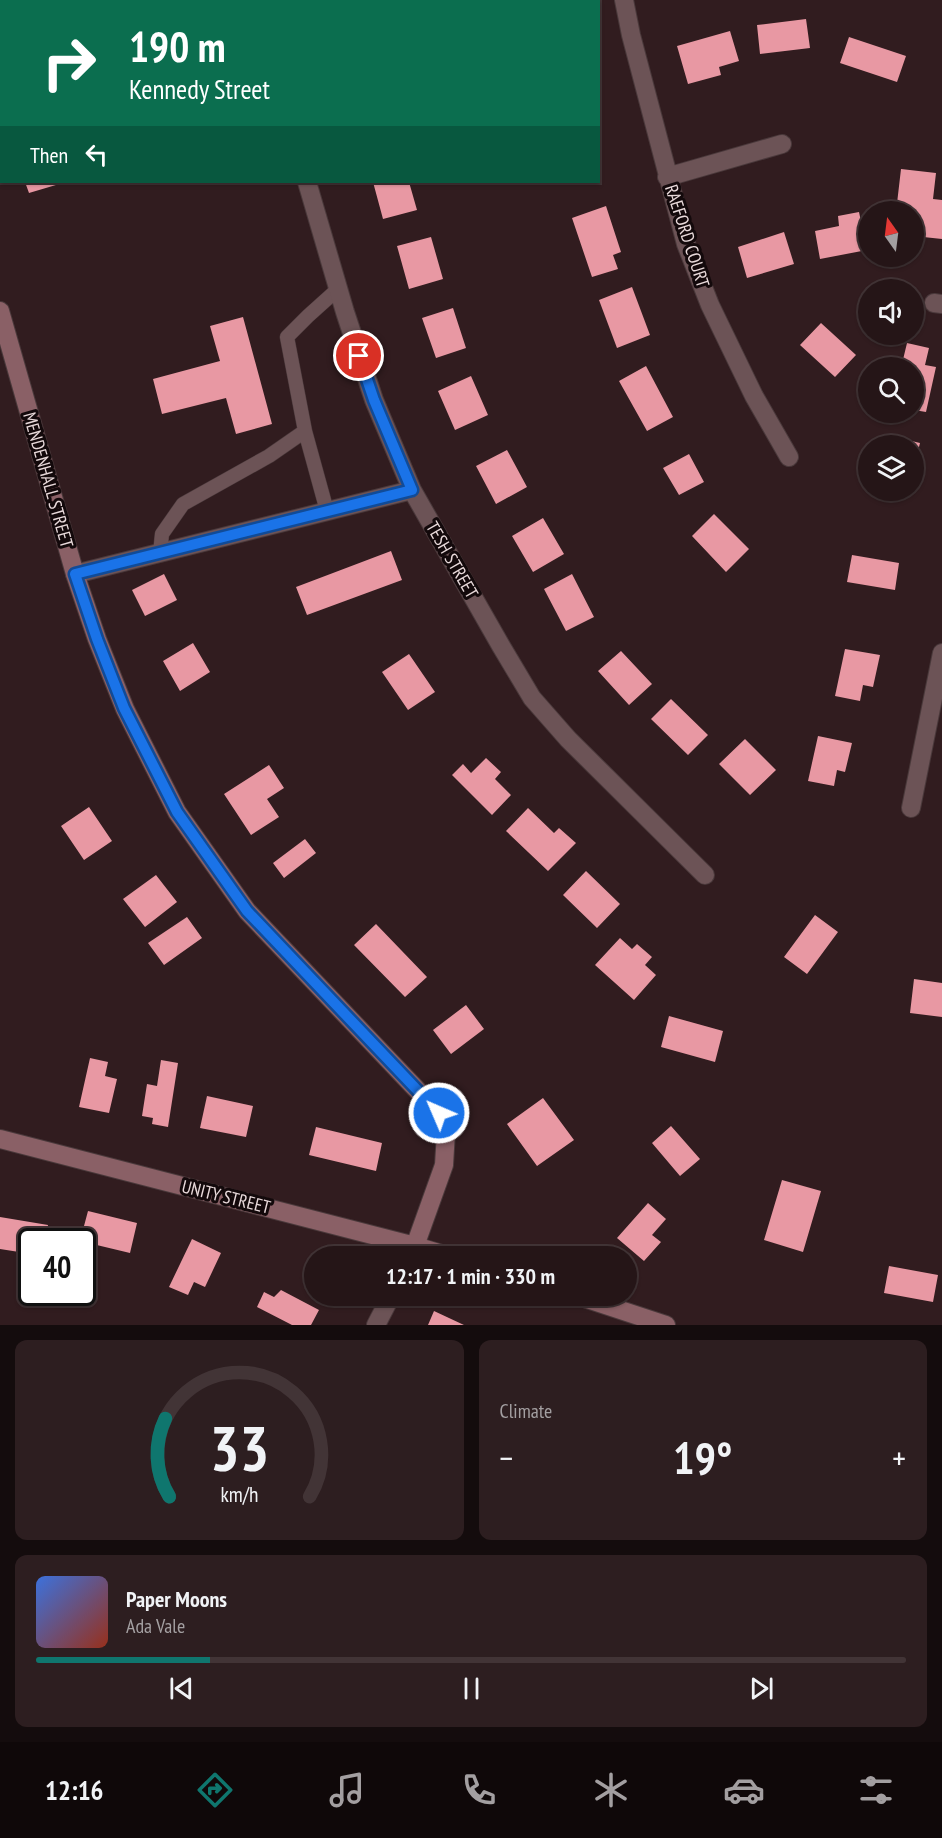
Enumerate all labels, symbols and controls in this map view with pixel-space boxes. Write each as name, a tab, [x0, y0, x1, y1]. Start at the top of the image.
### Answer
text: 190 m	[129, 19, 226, 74]
icon: right	[30, 24, 108, 102]
text: Kennedy Street	[129, 72, 270, 106]
icon: left	[80, 138, 113, 171]
text: Then	[30, 141, 68, 169]
street label: RAEFORD COURT	[660, 182, 715, 290]
north arrow	[858, 201, 924, 267]
map controls	[858, 201, 924, 501]
button: sound	[858, 279, 924, 345]
pin	[333, 330, 384, 381]
icon: arrive	[342, 339, 375, 372]
button: search	[858, 357, 924, 423]
street label: MENDENHALL STREET	[18, 409, 79, 550]
button: layers	[858, 435, 924, 501]
street label: TESH STREET	[421, 517, 484, 602]
position arrow	[407, 1081, 471, 1145]
street label: UNITY STREET	[179, 1174, 273, 1219]
speed limit sign: 40	[18, 1228, 96, 1306]
text: 12:17 · 1 min · 330 m	[386, 1262, 555, 1290]
text: Climate	[500, 1398, 552, 1424]
text: 33	[209, 1407, 269, 1488]
text: 19°	[673, 1428, 732, 1486]
text: −	[500, 1436, 513, 1479]
text: +	[892, 1436, 906, 1479]
text: km/h	[220, 1480, 258, 1508]
text: Paper Moons	[126, 1585, 227, 1613]
text: Ada Vale	[126, 1613, 185, 1639]
icon: previous	[165, 1672, 198, 1705]
icon: pause	[455, 1672, 488, 1705]
icon: next	[745, 1672, 778, 1705]
icon: directions	[194, 1769, 236, 1811]
icon: music	[326, 1769, 368, 1811]
icon: phone	[458, 1769, 500, 1811]
icon: climate	[590, 1769, 632, 1811]
icon: car	[723, 1769, 765, 1811]
icon: filters	[855, 1769, 897, 1811]
text: 12:16	[45, 1773, 104, 1807]

